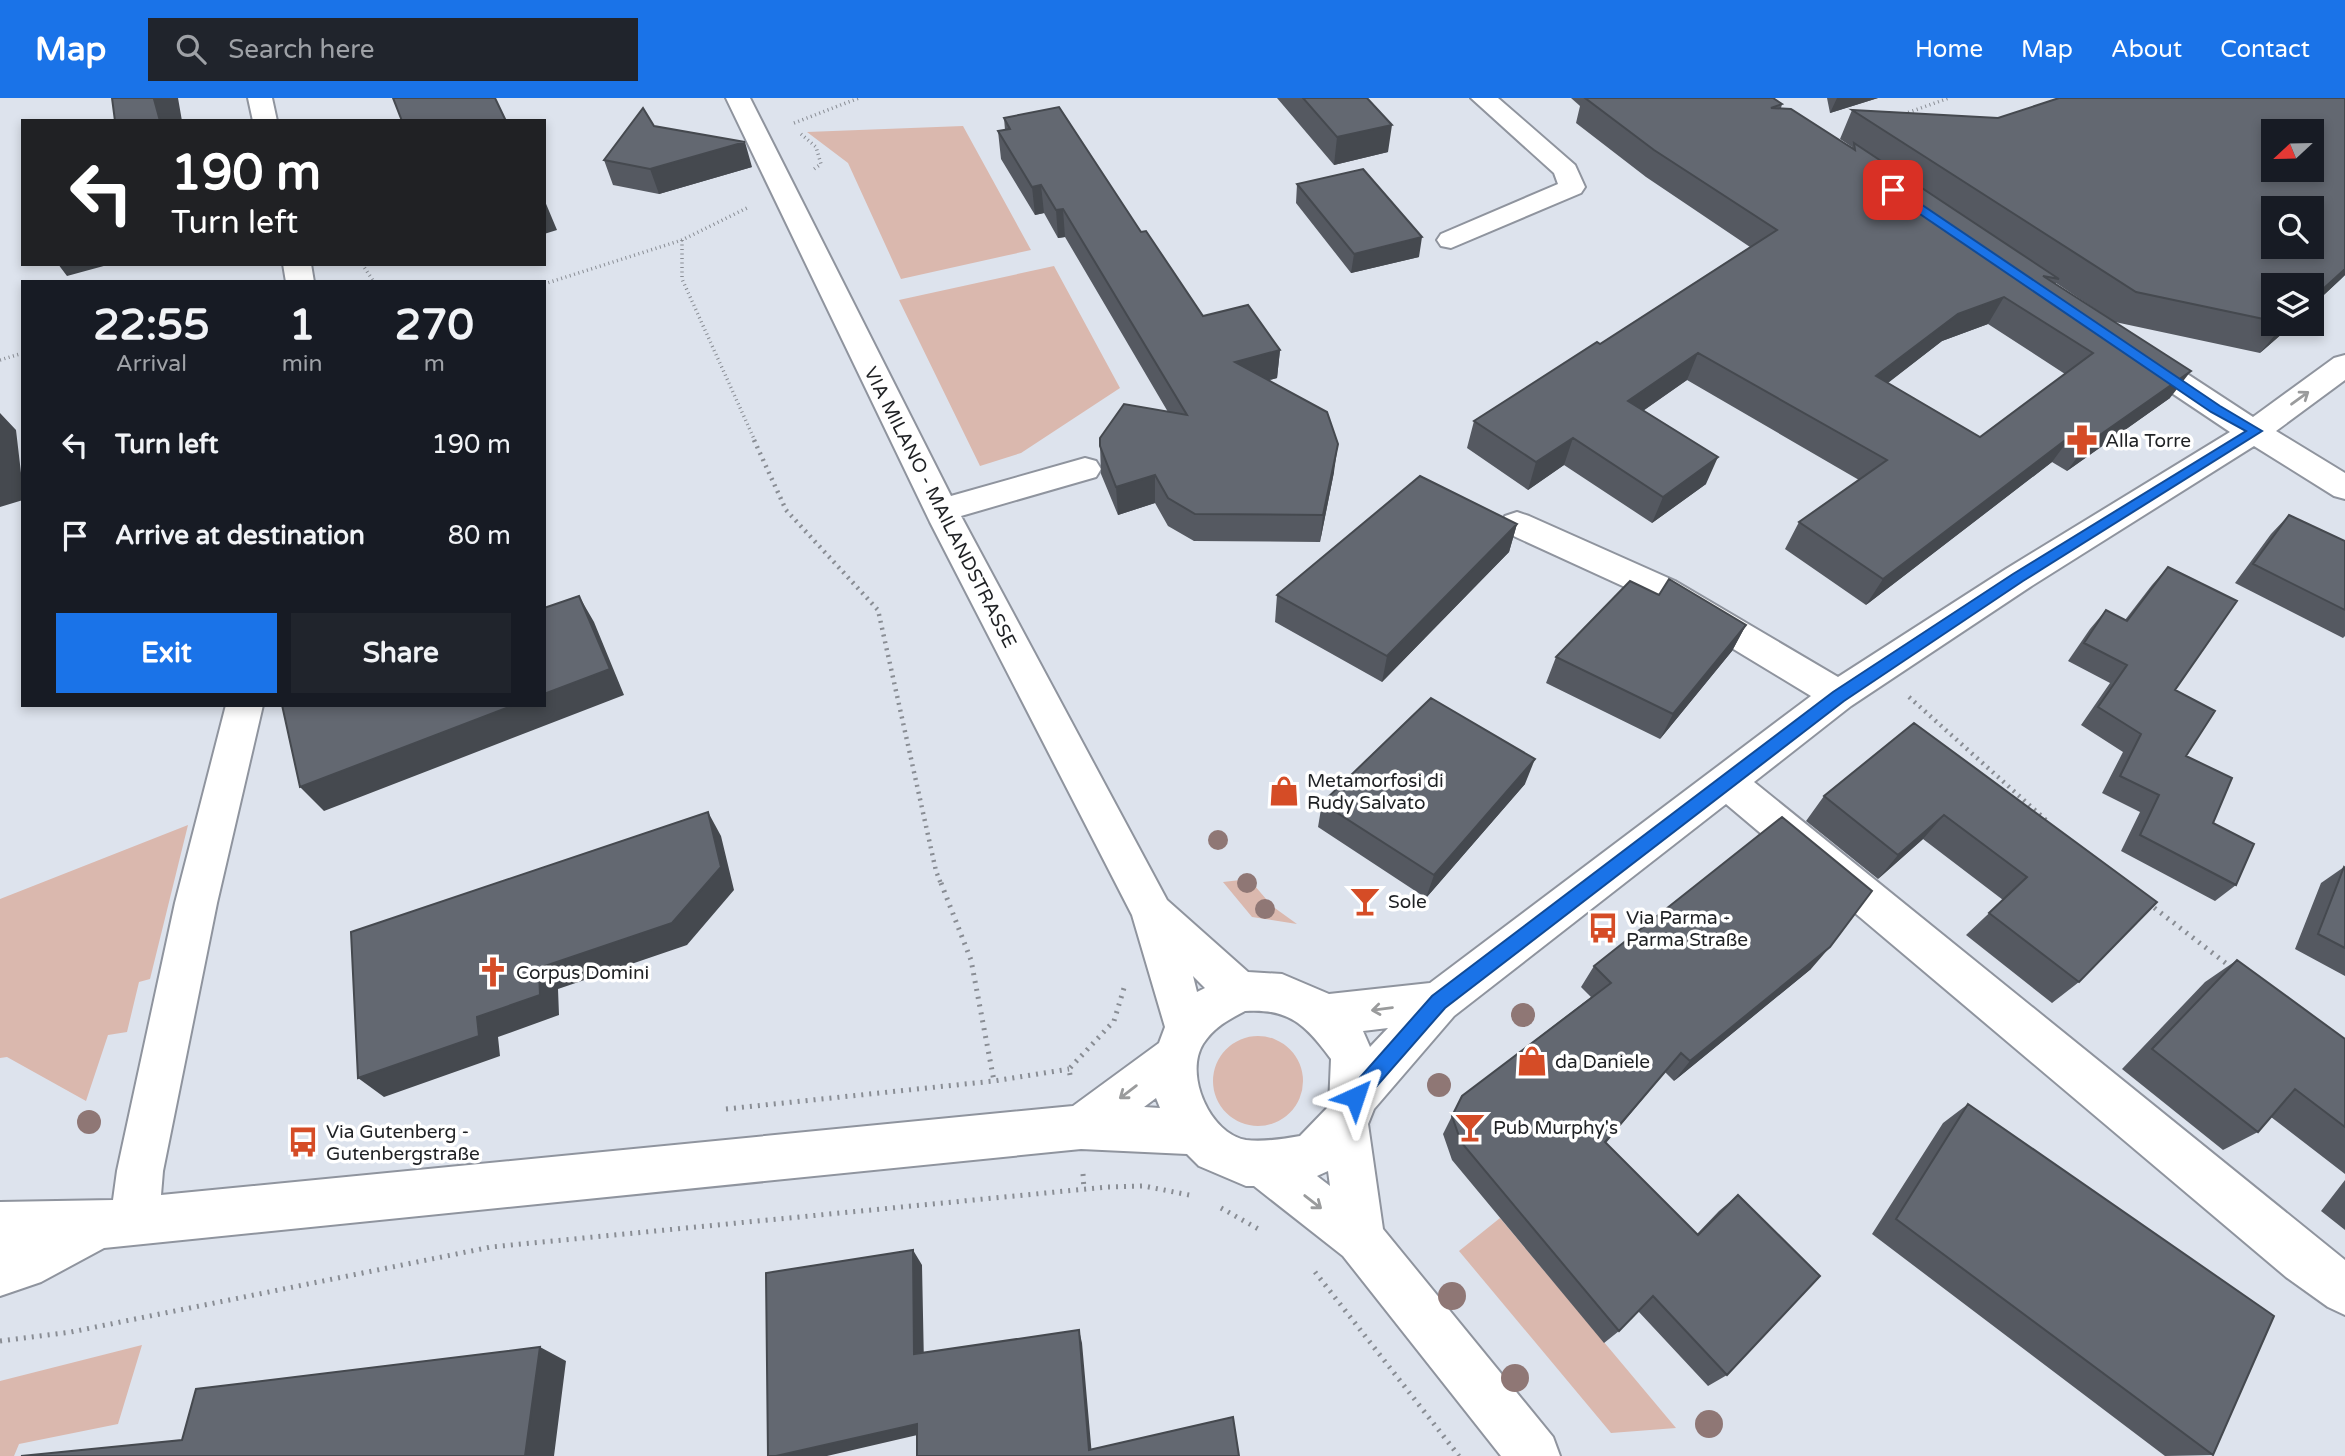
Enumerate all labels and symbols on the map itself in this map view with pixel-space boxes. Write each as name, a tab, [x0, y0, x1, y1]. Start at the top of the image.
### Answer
north arrow	[2261, 119, 2324, 182]
pin	[1863, 160, 1923, 220]
street label: VIA MILANO - MAILANDSTRASSE	[859, 363, 1021, 652]
one-way arrow	[2290, 391, 2309, 405]
pharmacy icon: Alla Torre	[2065, 423, 2099, 457]
place label: Alla Torre	[2105, 430, 2191, 452]
place label: Metamorfosi di Rudy Salvato	[1307, 770, 1444, 814]
shop icon: Metamorfosi di Rudy Salvato	[1267, 774, 1301, 808]
bar icon: Sole	[1348, 884, 1382, 918]
place label: Sole	[1388, 891, 1427, 913]
place label: Via Parma - Parma Straße	[1626, 907, 1748, 951]
bus stop icon: Via Parma - Parma Straße	[1586, 911, 1620, 945]
church icon: Corpus Domini	[476, 955, 510, 989]
place label: Corpus Domini	[516, 962, 649, 984]
one-way arrow	[1371, 1002, 1394, 1015]
shop icon: da Daniele	[1515, 1044, 1549, 1078]
place label: da Daniele	[1555, 1051, 1650, 1073]
position arrow	[1318, 1060, 1392, 1134]
one-way arrow	[1119, 1084, 1137, 1099]
bar icon: Pub Murphy's	[1453, 1110, 1487, 1144]
place label: Pub Murphy's	[1493, 1117, 1618, 1139]
place label: Via Gutenberg - Gutenbergstraße	[326, 1121, 480, 1165]
bus stop icon: Via Gutenberg - Gutenbergstraße	[286, 1125, 320, 1159]
one-way arrow	[1303, 1195, 1322, 1210]

